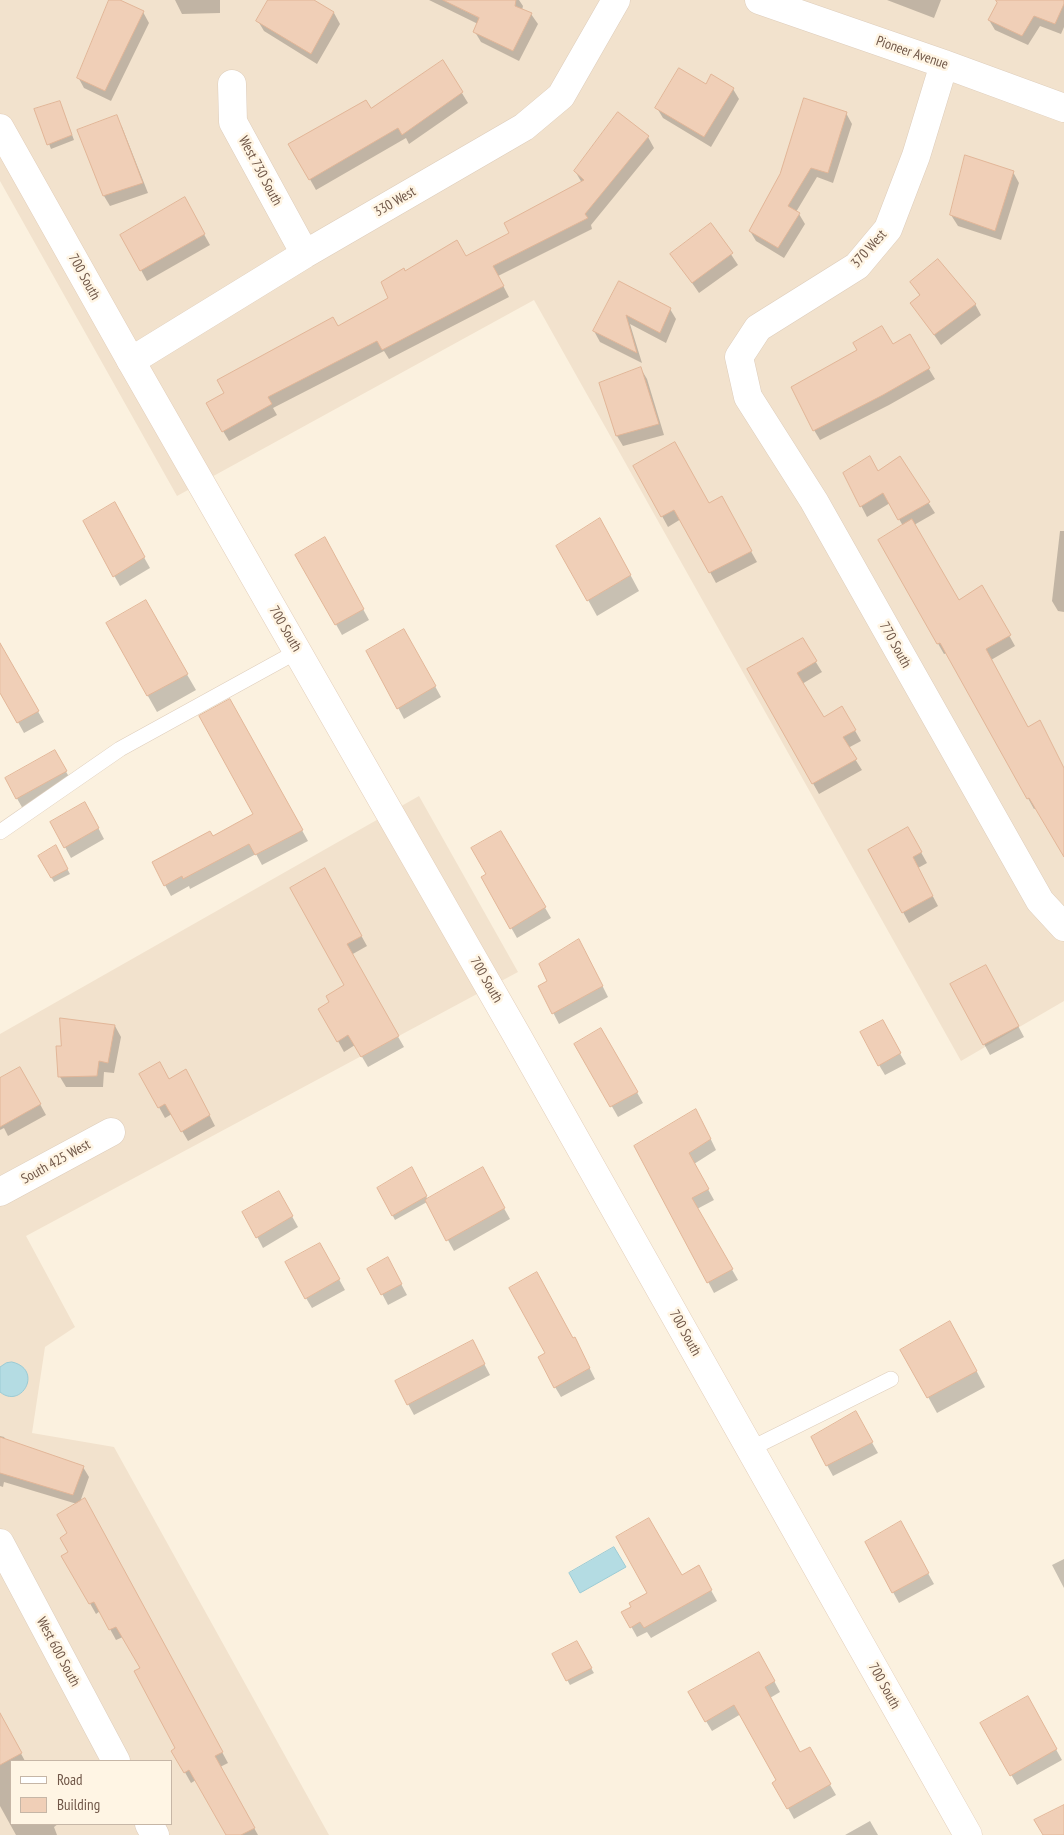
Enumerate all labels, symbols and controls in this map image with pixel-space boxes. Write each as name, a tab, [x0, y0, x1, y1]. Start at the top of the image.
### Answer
street label: Pioneer Avenue	[874, 33, 950, 73]
street label: West 730 South	[235, 133, 285, 209]
street label: 330 West	[371, 183, 419, 221]
street label: 370 West	[848, 227, 890, 271]
street label: 700 South	[65, 251, 103, 303]
street label: 700 South	[265, 603, 305, 655]
street label: 770 South	[876, 619, 914, 671]
street label: 700 South	[466, 954, 506, 1006]
street label: South 425 West	[19, 1136, 93, 1188]
street label: 700 South	[666, 1307, 704, 1359]
street label: West 600 South	[33, 1614, 83, 1690]
street label: 700 South	[865, 1660, 903, 1712]
legend	[10, 1760, 172, 1825]
text: Road	[57, 1770, 83, 1789]
text: Building	[57, 1795, 100, 1814]

